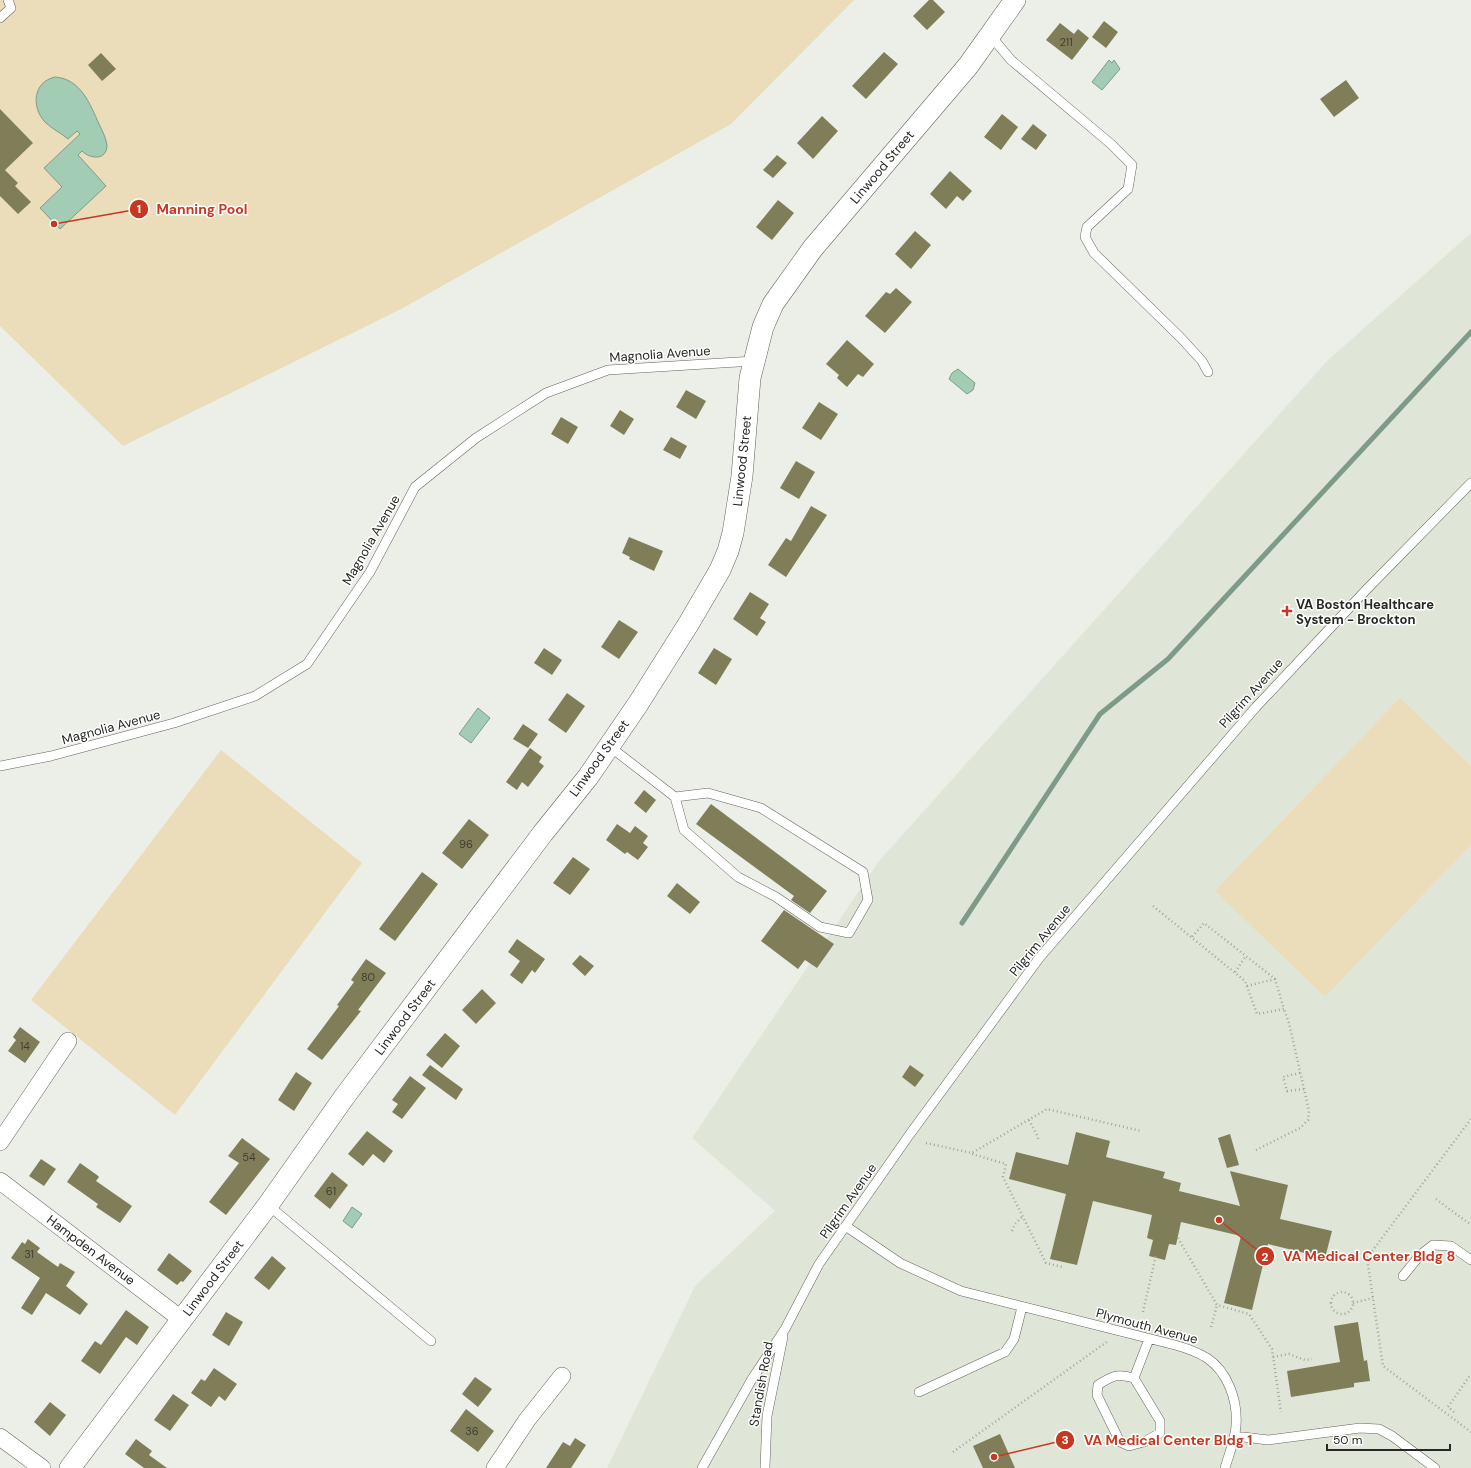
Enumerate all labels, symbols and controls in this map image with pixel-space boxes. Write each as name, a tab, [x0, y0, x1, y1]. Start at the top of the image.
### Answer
house number: 211	[1059, 35, 1073, 49]
street label: Linwood Street	[846, 127, 918, 207]
callout: Manning Pool	[129, 196, 256, 222]
text: Manning Pool	[156, 200, 248, 218]
text: 1	[137, 201, 141, 217]
street label: Magnolia Avenue	[609, 342, 711, 366]
street label: Linwood Street	[729, 415, 755, 507]
street label: Magnolia Avenue	[338, 492, 404, 588]
place label: VA Boston Healthcare System - Brockton	[1296, 596, 1434, 628]
marker: VA Boston Healthcare System - Brockton	[1281, 605, 1293, 617]
street label: Pilgrim Avenue	[1215, 655, 1287, 731]
street label: Magnolia Avenue	[60, 706, 162, 748]
street label: Linwood Street	[565, 716, 633, 800]
house number: 96	[459, 837, 473, 851]
street label: Pilgrim Avenue	[1006, 900, 1074, 980]
house number: 80	[361, 970, 375, 984]
street label: Linwood Street	[371, 976, 439, 1058]
house number: 14	[20, 1039, 30, 1053]
house number: 54	[242, 1150, 256, 1164]
street label: Pilgrim Avenue	[816, 1160, 880, 1242]
house number: 61	[326, 1184, 336, 1198]
street label: Hampden Avenue	[43, 1211, 139, 1289]
street label: Linwood Street	[179, 1237, 247, 1319]
callout: VA Medical Center Bldg 8	[1255, 1243, 1464, 1269]
house number: 31	[24, 1247, 34, 1261]
text: VA Medical Center Bldg 8	[1283, 1247, 1455, 1265]
text: 2	[1262, 1249, 1269, 1265]
street label: Plymouth Avenue	[1094, 1304, 1200, 1348]
street label: Standish Road	[745, 1340, 777, 1428]
house number: 36	[465, 1424, 479, 1438]
scale bar	[1327, 1426, 1450, 1452]
callout: VA Medical Center Bldg 1	[1055, 1427, 1260, 1453]
text: VA Medical Center Bldg 1	[1084, 1431, 1252, 1449]
text: 3	[1061, 1432, 1069, 1448]
text: 50 m	[1333, 1432, 1362, 1448]

